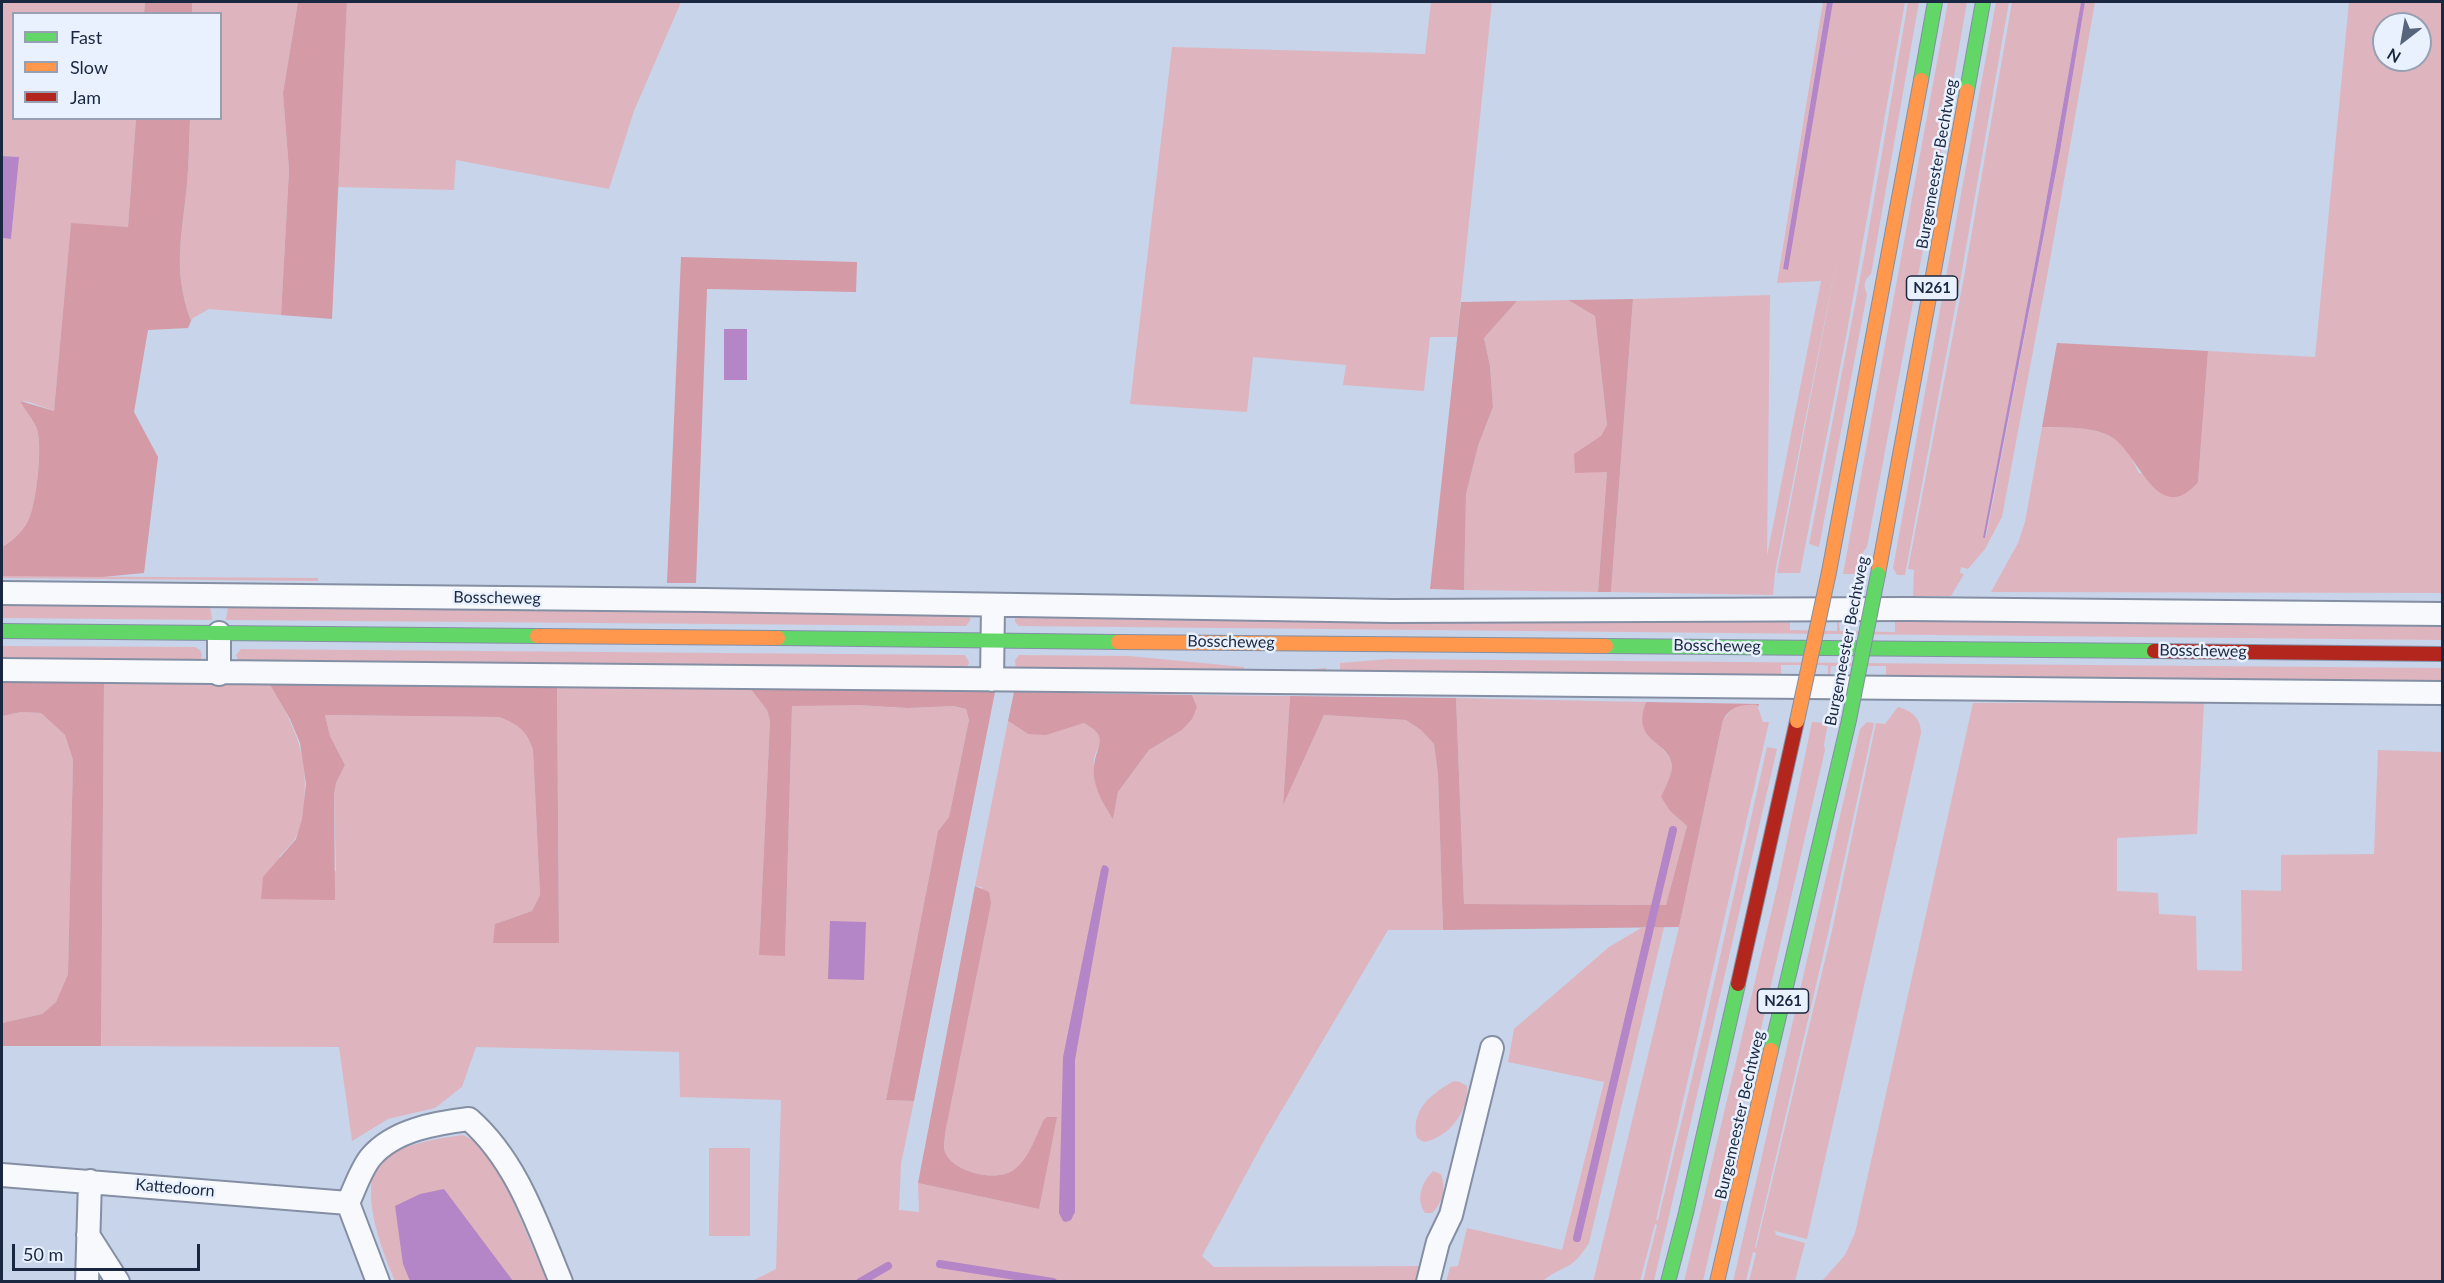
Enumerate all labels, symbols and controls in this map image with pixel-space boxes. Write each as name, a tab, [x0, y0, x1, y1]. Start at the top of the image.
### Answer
legend	[12, 12, 222, 120]
north arrow	[2372, 12, 2432, 72]
text: Fast	[70, 26, 102, 48]
text: N	[2383, 45, 2404, 67]
text: Slow	[70, 56, 108, 78]
street label: Burgemeester Bechtweg	[1913, 77, 1961, 251]
text: Jam	[70, 86, 101, 108]
road number: N261	[1906, 276, 1958, 300]
street label: Burgemeester Bechtweg	[1821, 554, 1873, 728]
street label: Bosscheweg	[453, 588, 541, 608]
street label: Bosscheweg	[1187, 632, 1275, 652]
street label: Bosscheweg	[1673, 636, 1761, 656]
street label: Bosscheweg	[2159, 641, 2247, 661]
road number: N261	[1758, 989, 1808, 1013]
street label: Burgemeester Bechtweg	[1711, 1029, 1769, 1201]
street label: Kattedoorn	[135, 1175, 215, 1201]
scale bar	[15, 1232, 202, 1270]
text: 50 m	[23, 1243, 63, 1265]

